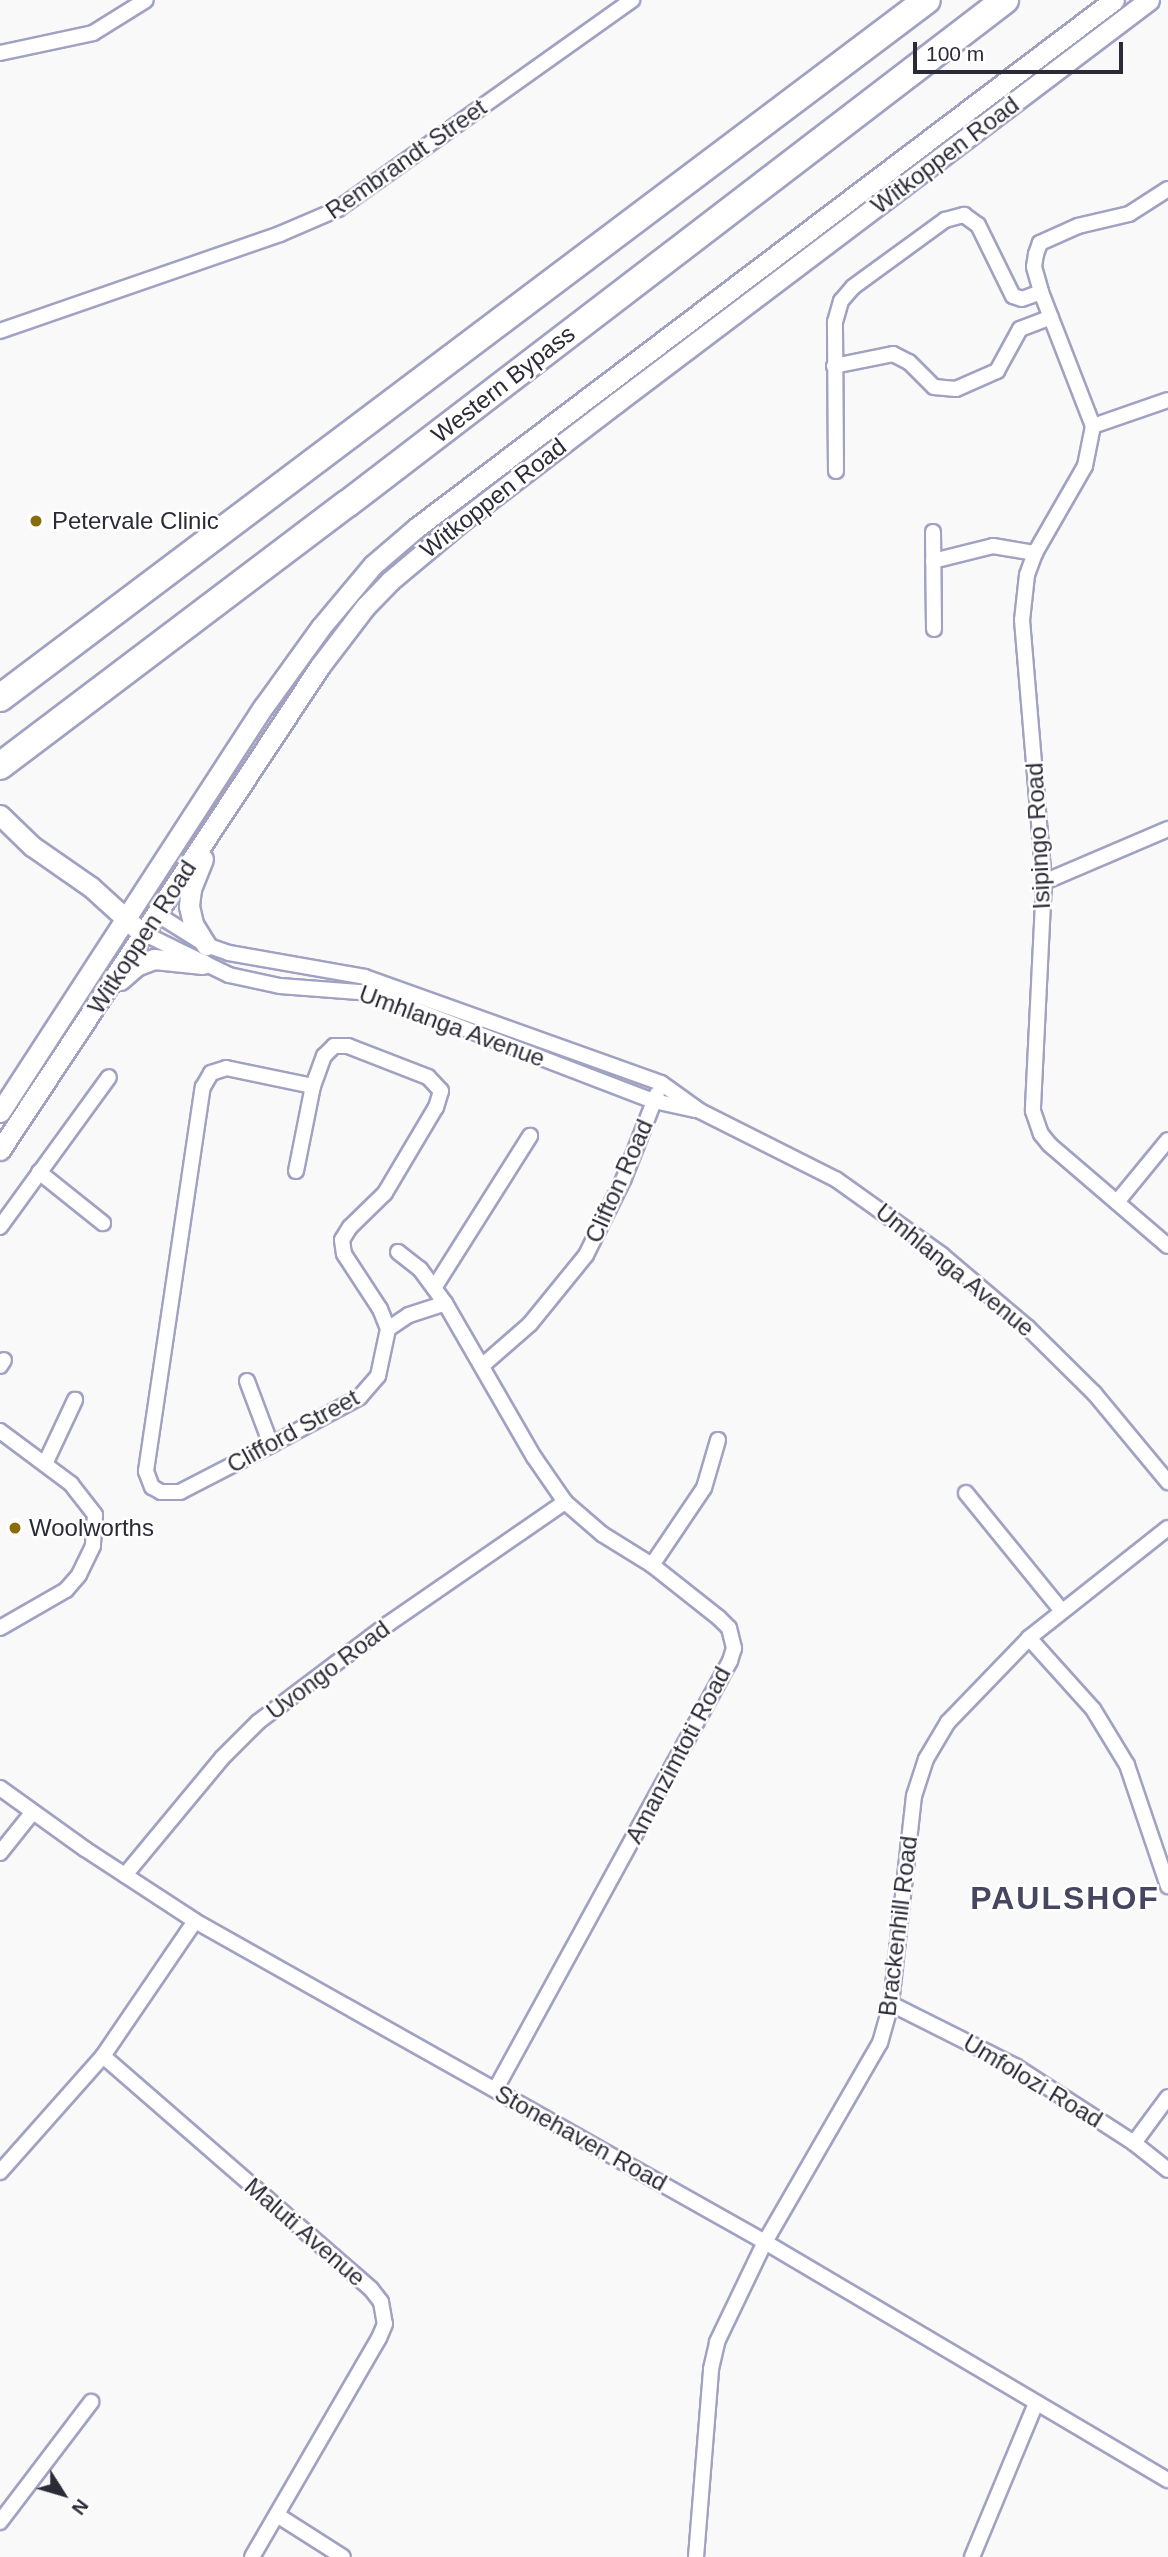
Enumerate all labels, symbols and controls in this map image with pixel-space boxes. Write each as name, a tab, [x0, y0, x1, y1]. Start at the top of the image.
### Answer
scale bar	[916, 28, 1126, 72]
text: 100 m	[926, 42, 984, 65]
street label: Witkoppen Road	[865, 90, 1025, 220]
street label: Rembrandt Street	[320, 93, 492, 225]
street label: Western Bypass	[425, 319, 581, 449]
street label: Witkoppen Road	[414, 432, 572, 564]
place label: Petervale Clinic	[52, 507, 219, 535]
marker: Petervale Clinic	[26, 511, 46, 531]
street label: Isipingo Road	[1020, 762, 1056, 910]
street label: Witkoppen Road	[82, 855, 202, 1019]
street label: Umhlanga Avenue	[355, 979, 549, 1073]
street label: Clifton Road	[579, 1115, 659, 1247]
street label: Umhlanga Avenue	[869, 1197, 1041, 1343]
street label: Clifford Street	[222, 1383, 364, 1479]
place label: Woolworths	[29, 1514, 154, 1542]
marker: Woolworths	[7, 1520, 23, 1536]
street label: Uvongo Road	[261, 1614, 395, 1726]
street label: Amanzimtoti Road	[619, 1662, 737, 1848]
street label: Brackenhill Road	[873, 1834, 923, 2018]
district label: PAULSHOF	[971, 1879, 1159, 1917]
street label: Umfolozi Road	[958, 2028, 1108, 2134]
street label: Stonehaven Road	[490, 2079, 672, 2197]
street label: Maluti Avenue	[238, 2171, 372, 2293]
north arrow	[28, 2459, 98, 2529]
text: N	[68, 2495, 93, 2519]

